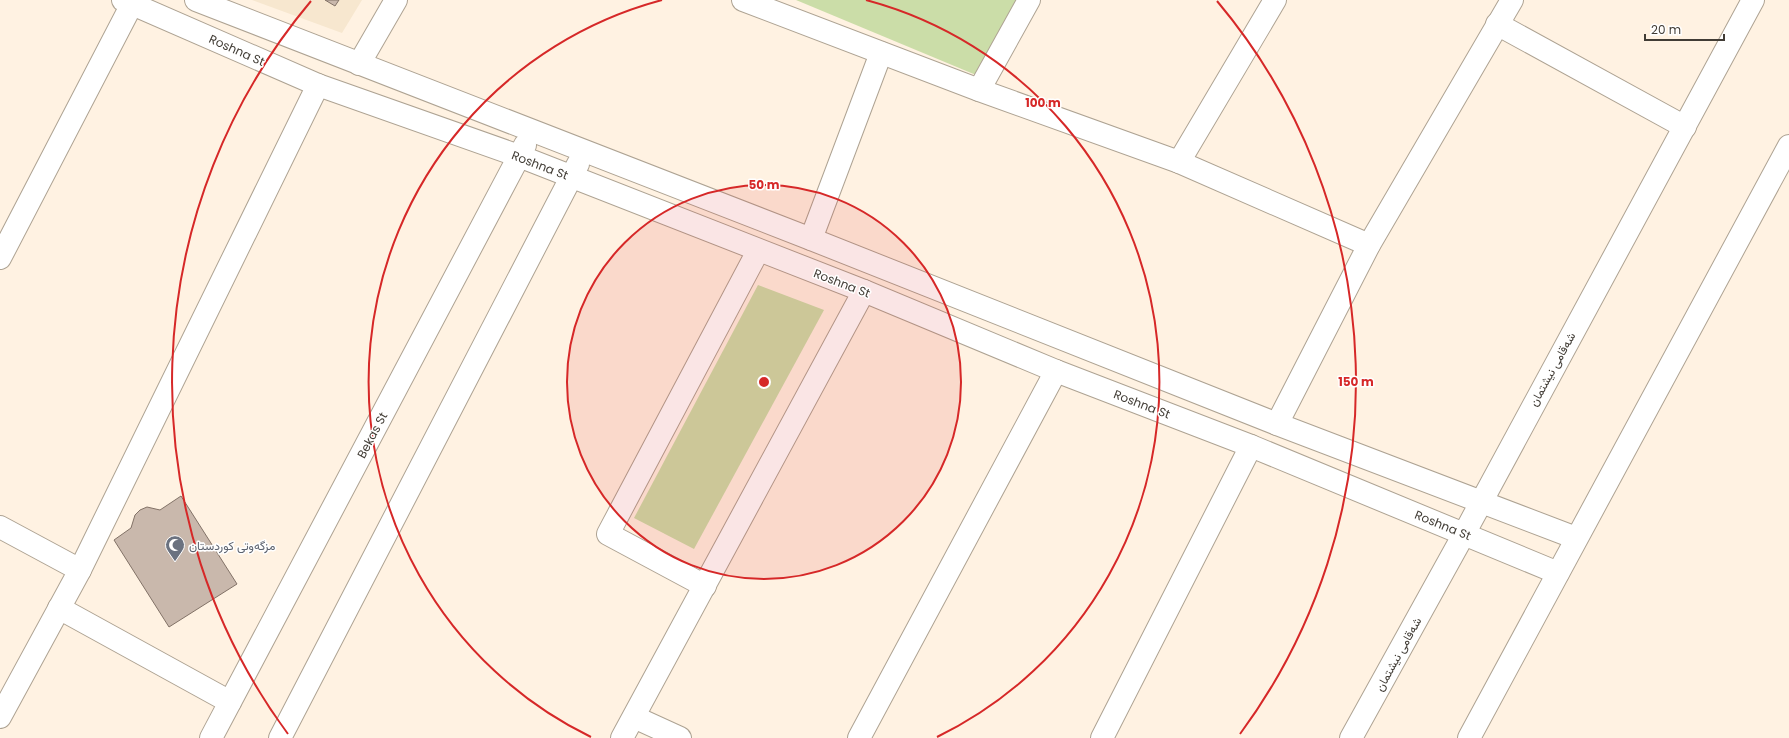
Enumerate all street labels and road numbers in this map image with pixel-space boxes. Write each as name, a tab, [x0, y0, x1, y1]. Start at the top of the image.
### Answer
street label: Roshna St	[206, 30, 268, 70]
street label: Roshna St	[509, 146, 571, 184]
street label: Roshna St	[811, 264, 873, 302]
street label: شەقامی نیشتمان	[1525, 329, 1579, 409]
street label: Roshna St	[1111, 385, 1173, 423]
street label: Bekas St	[353, 409, 391, 461]
street label: Roshna St	[1412, 506, 1474, 544]
street label: شەقامی نیشتمان	[1371, 614, 1425, 694]

